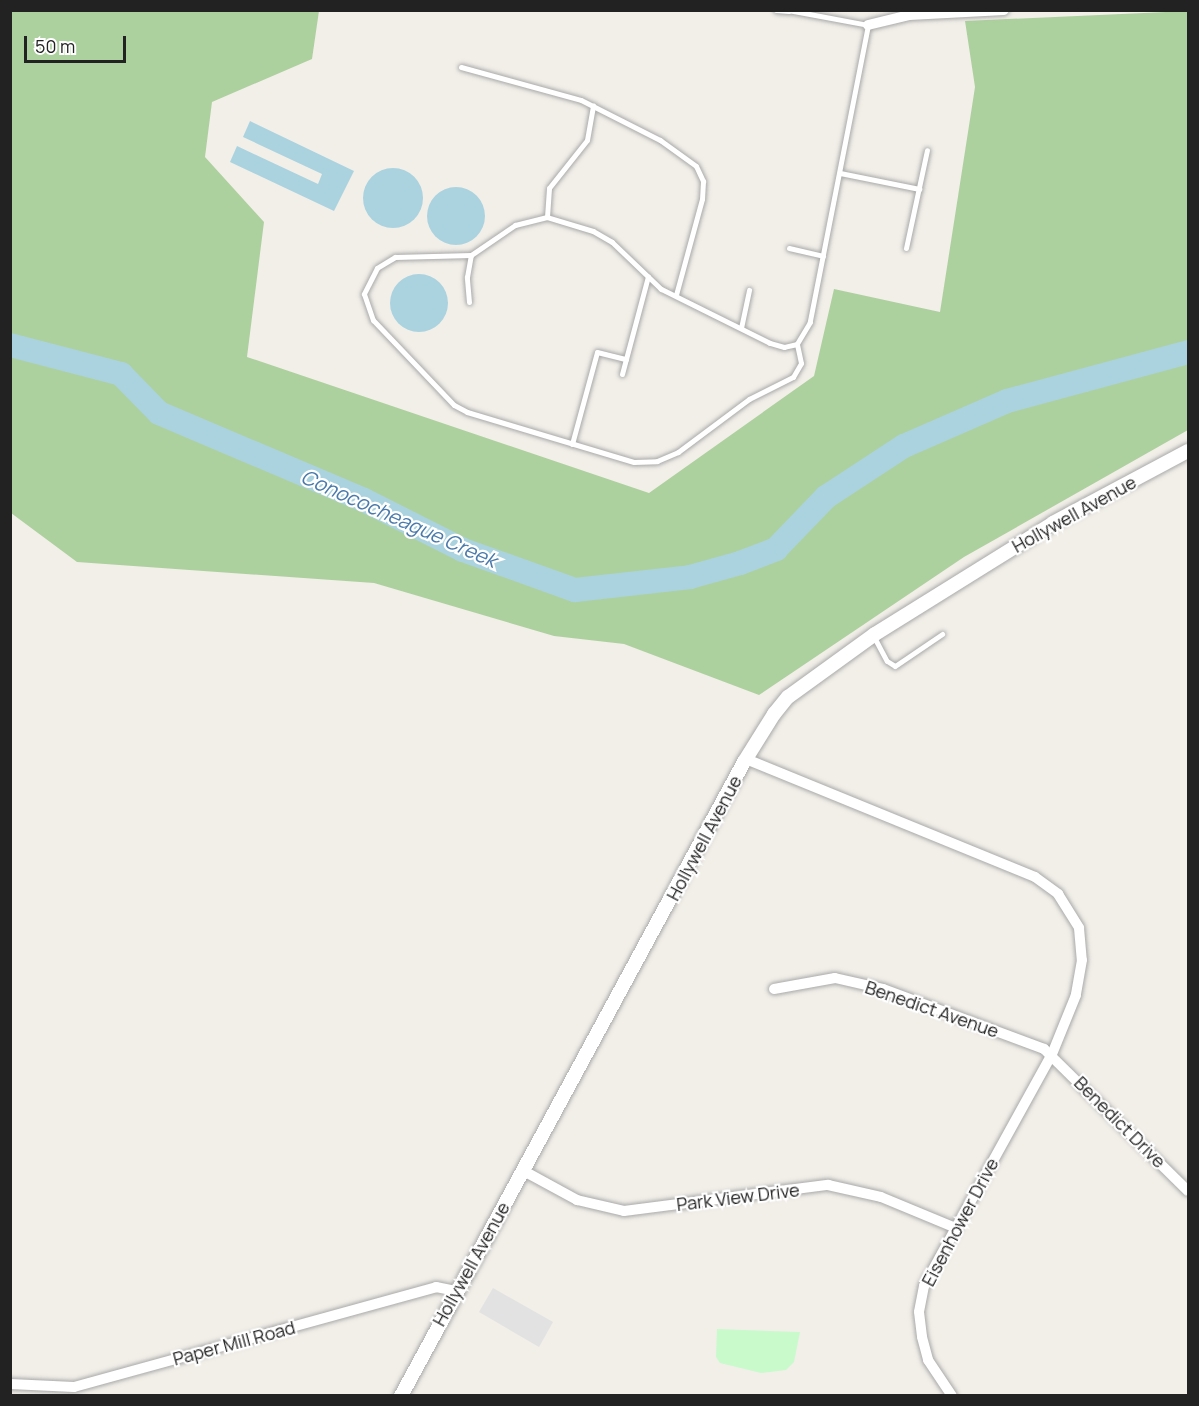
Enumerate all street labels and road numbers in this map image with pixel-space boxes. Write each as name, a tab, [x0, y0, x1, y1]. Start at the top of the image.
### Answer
street label: Hollywell Avenue	[1008, 471, 1140, 557]
street label: Hollywell Avenue	[662, 772, 746, 904]
street label: Benedict Avenue	[862, 976, 1002, 1042]
street label: Benedict Drive	[1070, 1072, 1170, 1172]
street label: Eisenhower Drive	[917, 1154, 1003, 1290]
street label: Park View Drive	[675, 1179, 801, 1215]
street label: Hollywell Avenue	[428, 1198, 514, 1330]
street label: Paper Mill Road	[170, 1316, 298, 1370]

